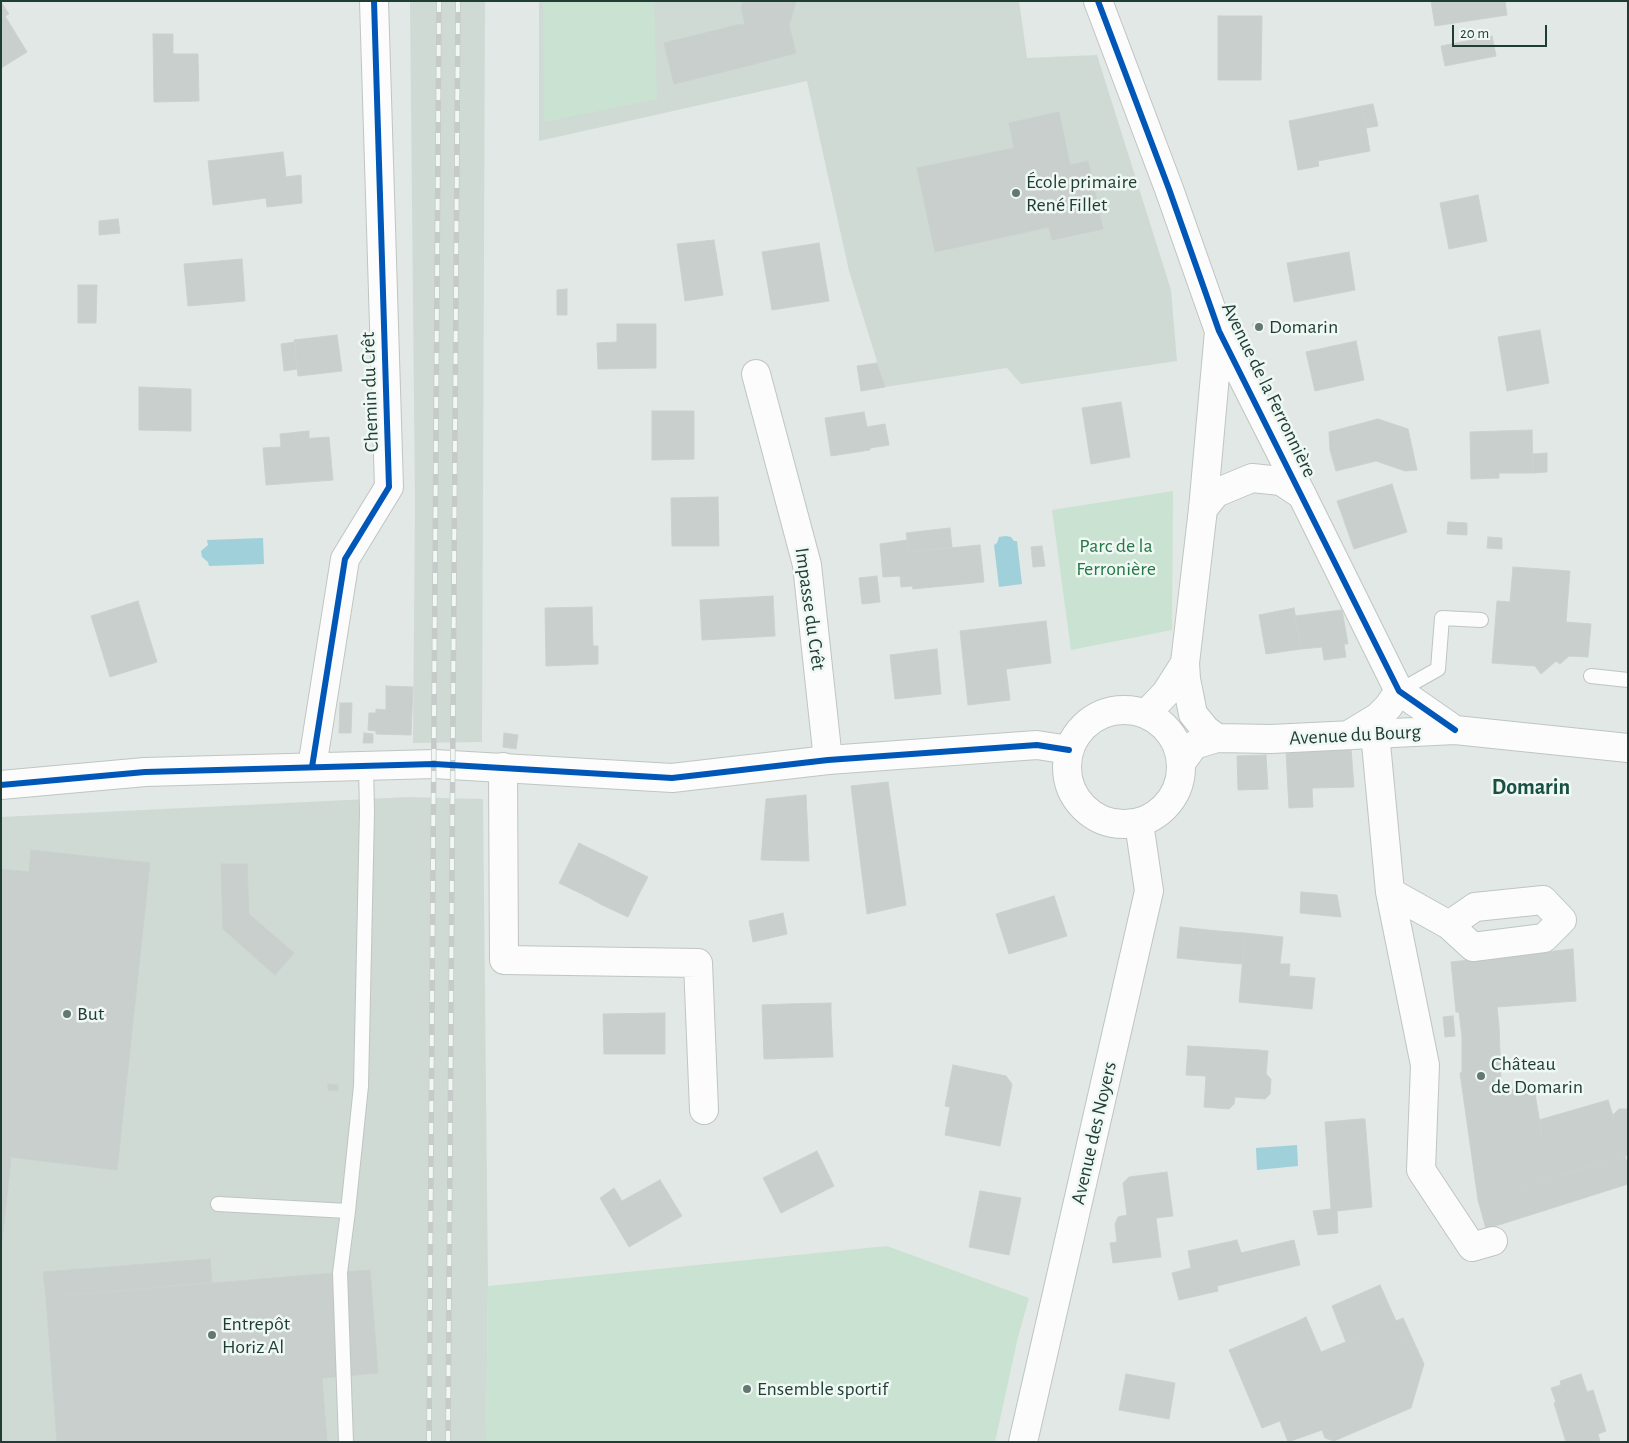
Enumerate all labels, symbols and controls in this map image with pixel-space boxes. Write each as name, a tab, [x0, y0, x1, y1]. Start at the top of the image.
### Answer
scale bar	[1454, 15, 1549, 47]
text: 20 m	[1460, 26, 1489, 41]
place label: École primaire René Fillet	[1026, 170, 1137, 217]
marker: École primaire René Fillet	[1010, 187, 1022, 199]
street label: Avenue de la Ferronnière	[1216, 299, 1322, 481]
place label: Domarin	[1269, 315, 1338, 339]
marker: Domarin	[1253, 321, 1265, 333]
street label: Chemin du Crêt	[356, 331, 384, 453]
park label: Parc de la Ferronière	[1076, 534, 1156, 581]
street label: Impasse du Crêt	[790, 546, 830, 672]
street label: Avenue du Bourg	[1288, 720, 1422, 750]
district label: Domarin	[1492, 774, 1570, 800]
place label: But	[77, 1002, 104, 1026]
marker: But	[61, 1008, 73, 1020]
place label: Château de Domarin	[1491, 1052, 1583, 1099]
street label: Avenue des Noyers	[1066, 1059, 1122, 1207]
marker: Château de Domarin	[1475, 1070, 1487, 1082]
place label: Entrepôt Horiz Al	[222, 1312, 290, 1359]
marker: Entrepôt Horiz Al	[206, 1329, 218, 1341]
place label: Ensemble sportif	[757, 1377, 888, 1401]
marker: Ensemble sportif	[741, 1383, 753, 1395]

